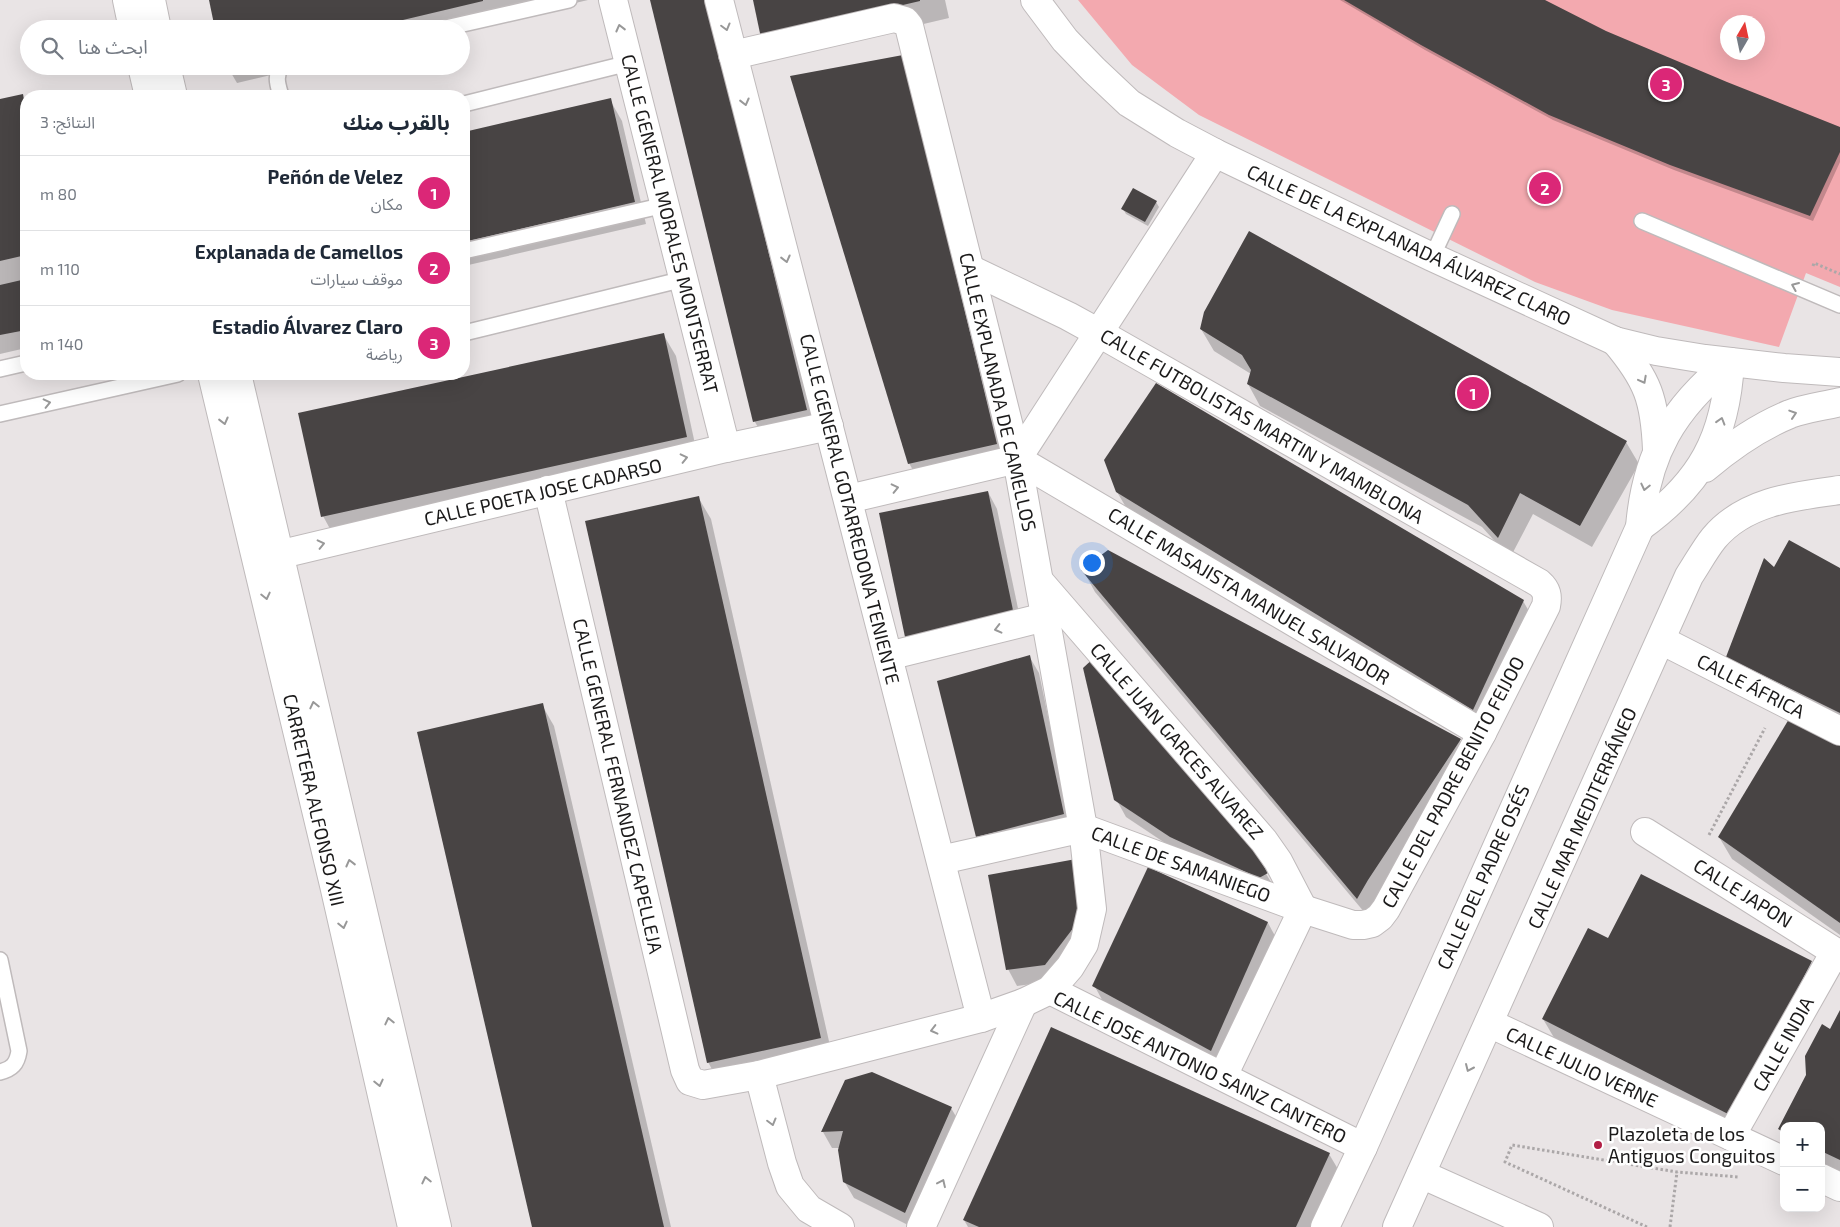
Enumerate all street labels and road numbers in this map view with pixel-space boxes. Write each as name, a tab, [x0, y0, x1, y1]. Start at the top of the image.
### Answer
street label: CALLE GENERAL MORALES MONTSERRAT	[617, 52, 724, 396]
street label: CALLE DE LA EXPLANADA ÁLVAREZ CLARO	[1244, 159, 1575, 330]
street label: CALLE EXPLANADA DE CAMELLOS	[955, 250, 1042, 534]
street label: CALLE FUTBOLISTAS MARTIN Y MAMBLONA	[1097, 323, 1428, 528]
street label: CALLE GENERAL GOTARREDONA TENIENTE	[796, 331, 905, 687]
street label: CALLE POETA JOSE CADARSO	[422, 453, 664, 530]
street label: CALLE MASAJISTA MANUEL SALVADOR	[1104, 502, 1394, 689]
street label: CALLE GENERAL FERNANDEZ CAPELLEJA	[569, 616, 668, 956]
street label: CALLE JUAN GARCES ALVAREZ	[1086, 638, 1269, 843]
street label: CALLE ÁFRICA	[1693, 649, 1809, 723]
street label: CALLE DEL PADRE BENITO FEIJOO	[1376, 652, 1529, 912]
street label: CARRETERA ALFONSO XIII	[279, 691, 350, 908]
street label: CALLE MAR MEDITERRÁNEO	[1522, 703, 1641, 932]
street label: CALLE DEL PADRE OSÉS	[1431, 781, 1534, 973]
street label: CALLE DE SAMANIEGO	[1088, 820, 1274, 907]
street label: CALLE JAPON	[1690, 853, 1797, 932]
street label: CALLE JOSE ANTONIO SAINZ CANTERO	[1050, 985, 1350, 1148]
street label: CALLE INDIA	[1747, 992, 1818, 1095]
street label: CALLE JULIO VERNE	[1503, 1021, 1662, 1112]

